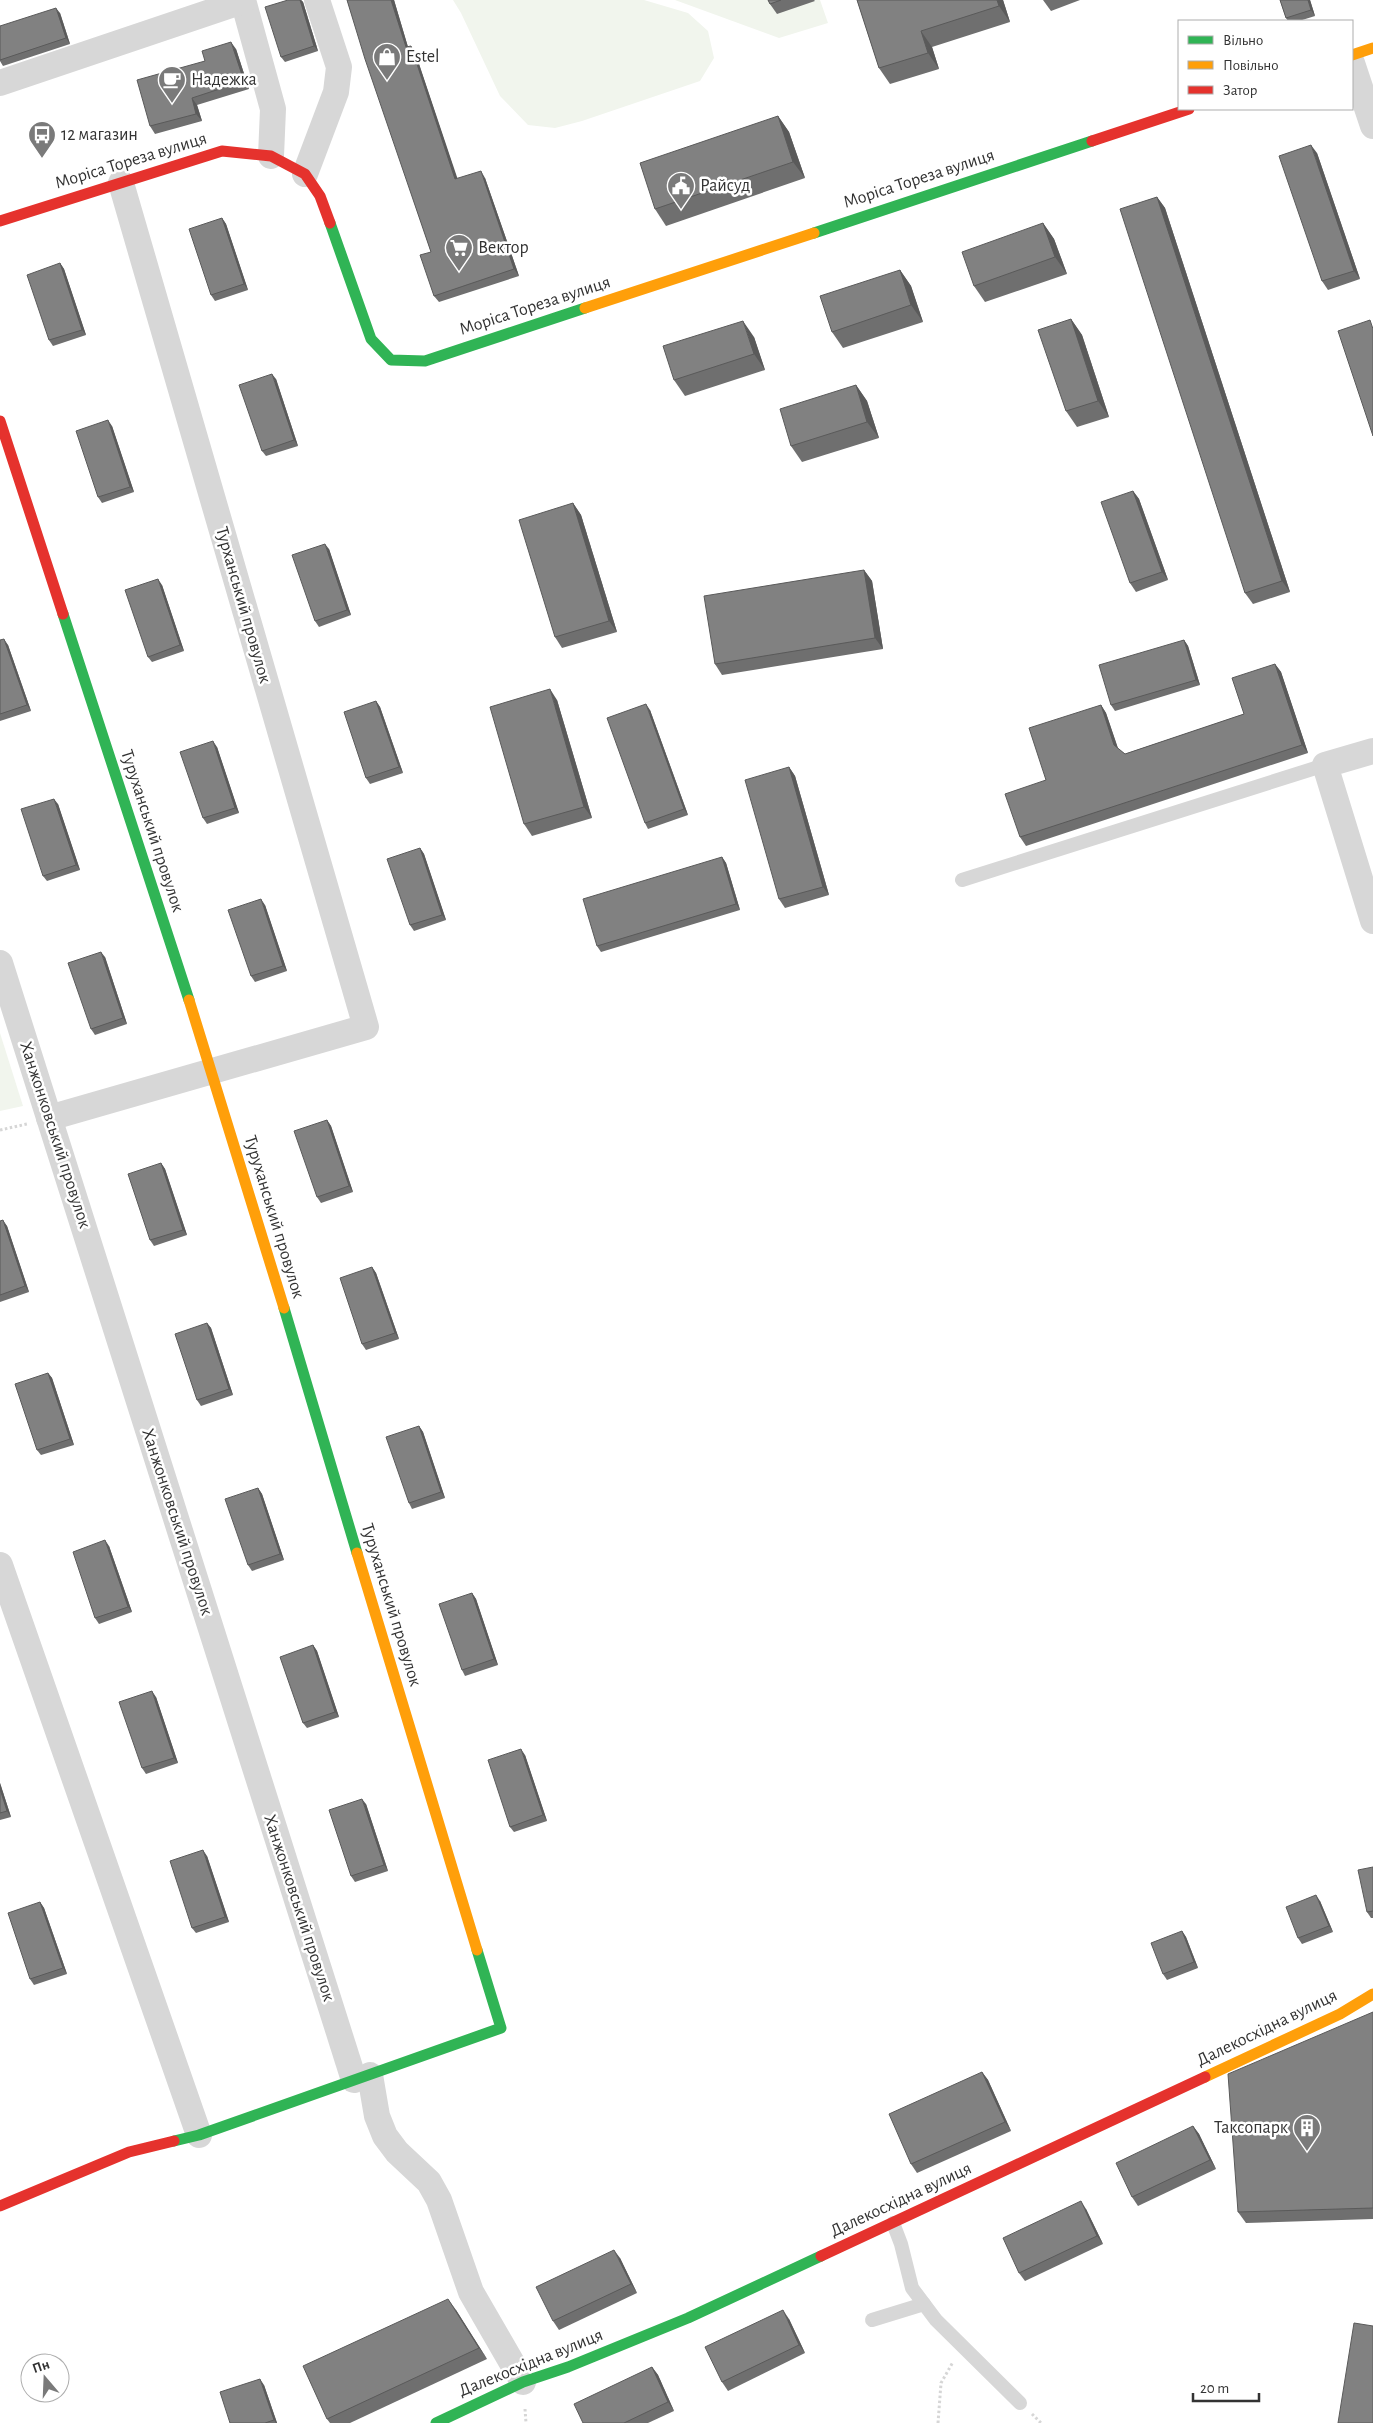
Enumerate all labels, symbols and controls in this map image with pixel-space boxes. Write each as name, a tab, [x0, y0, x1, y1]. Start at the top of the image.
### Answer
legend	[1178, 20, 1353, 110]
text: Вільно	[1223, 33, 1263, 48]
shop icon: Estel	[372, 42, 402, 81]
place label: Estel	[406, 48, 440, 66]
text: Повільно	[1223, 58, 1279, 73]
cafe icon: Надежка	[157, 65, 187, 104]
place label: Надежка	[191, 71, 257, 89]
text: Затор	[1223, 83, 1258, 98]
bus stop icon: 12 магазин	[27, 120, 57, 159]
place label: 12 магазин	[61, 126, 138, 144]
street label: Моріса Тореза вулиця	[53, 129, 209, 193]
street label: Моріса Тореза вулиця	[841, 146, 997, 212]
public building icon: Райсуд	[666, 171, 696, 210]
place label: Райсуд	[700, 177, 750, 195]
supermarket icon: Вектор	[444, 233, 474, 272]
place label: Вектор	[478, 239, 529, 257]
street label: Моріса Тореза вулиця	[457, 273, 613, 339]
street label: Турханський провулок	[212, 525, 274, 686]
street label: Туруханський провулок	[117, 748, 187, 915]
street label: Ханжонковський провулок	[16, 1039, 94, 1231]
street label: Туруханський провулок	[241, 1133, 308, 1301]
street label: Ханжонковський провулок	[138, 1426, 216, 1618]
street label: Туруханський провулок	[358, 1521, 425, 1689]
street label: Ханжонковський провулок	[260, 1812, 338, 2004]
street label: Далекосхідна вулиця	[1194, 1986, 1340, 2070]
building icon: Таксопарк	[1292, 2113, 1322, 2152]
place label: Таксопарк	[1214, 2119, 1289, 2137]
street label: Далекосхідна вулиця	[828, 2159, 974, 2241]
street label: Далекосхідна вулиця	[456, 2326, 606, 2400]
north arrow	[20, 2353, 70, 2403]
text: Пн	[31, 2357, 51, 2376]
scale bar	[1193, 2370, 1259, 2402]
text: 20 m	[1200, 2381, 1229, 2396]

